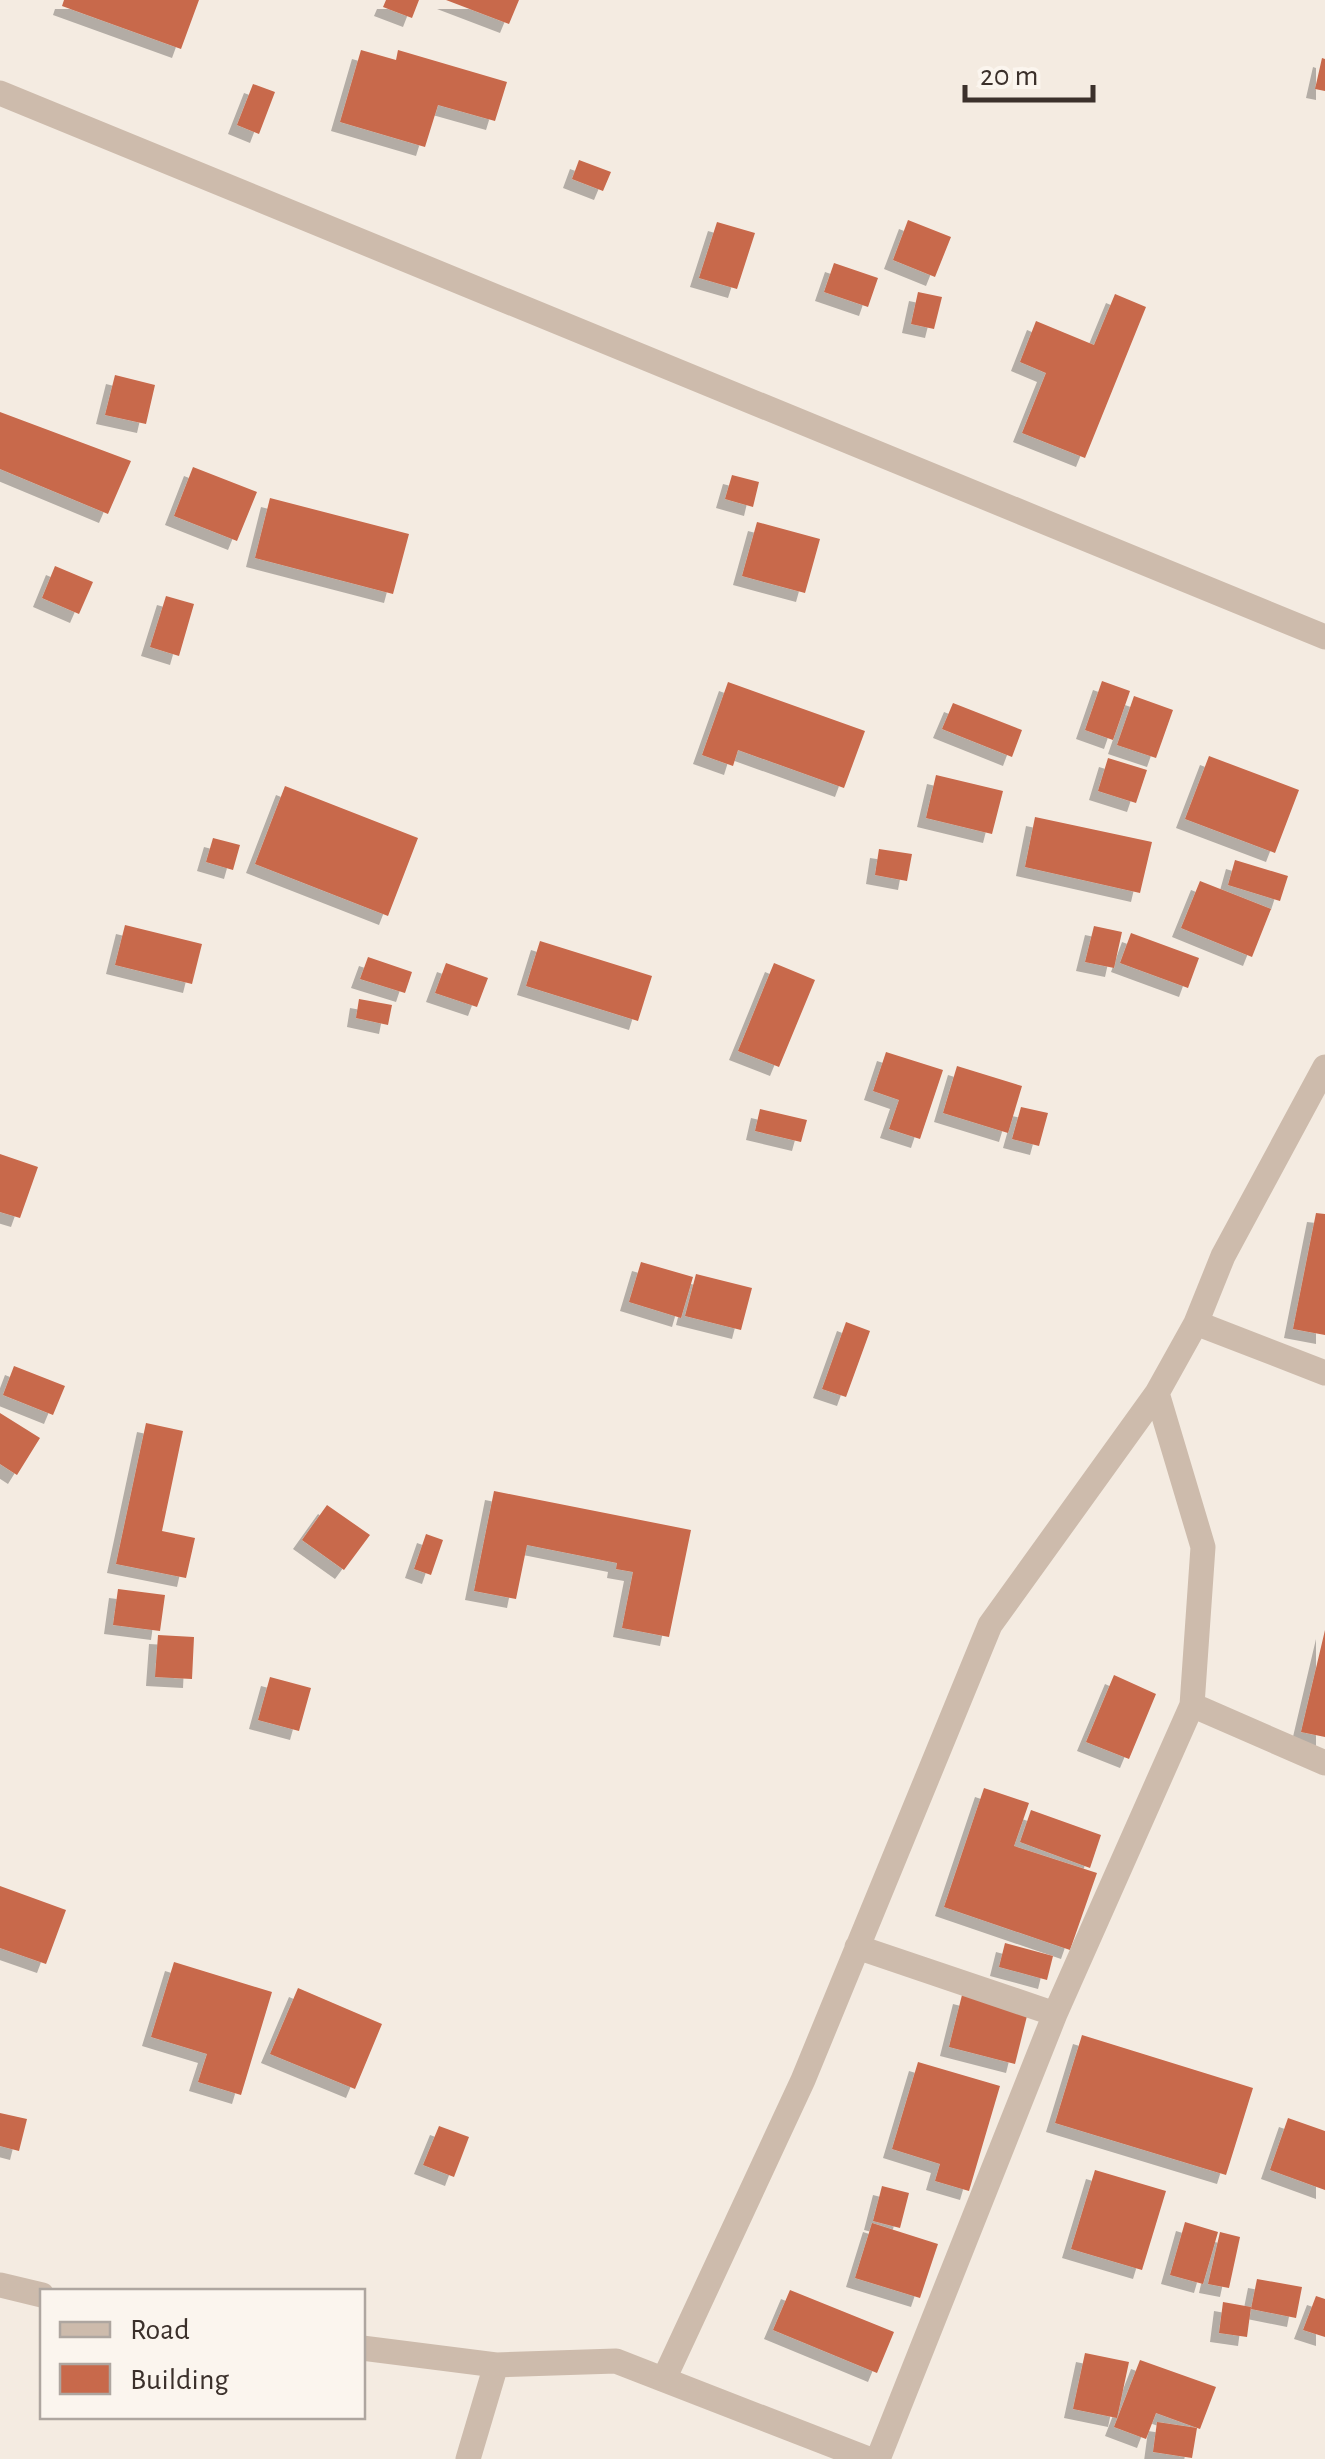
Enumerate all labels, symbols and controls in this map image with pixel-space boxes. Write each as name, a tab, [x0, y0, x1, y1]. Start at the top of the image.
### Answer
scale bar	[965, 40, 1092, 102]
text: 20 m	[980, 61, 1038, 91]
legend	[40, 2289, 365, 2419]
text: Road	[130, 2315, 190, 2345]
text: Building	[130, 2365, 229, 2395]

